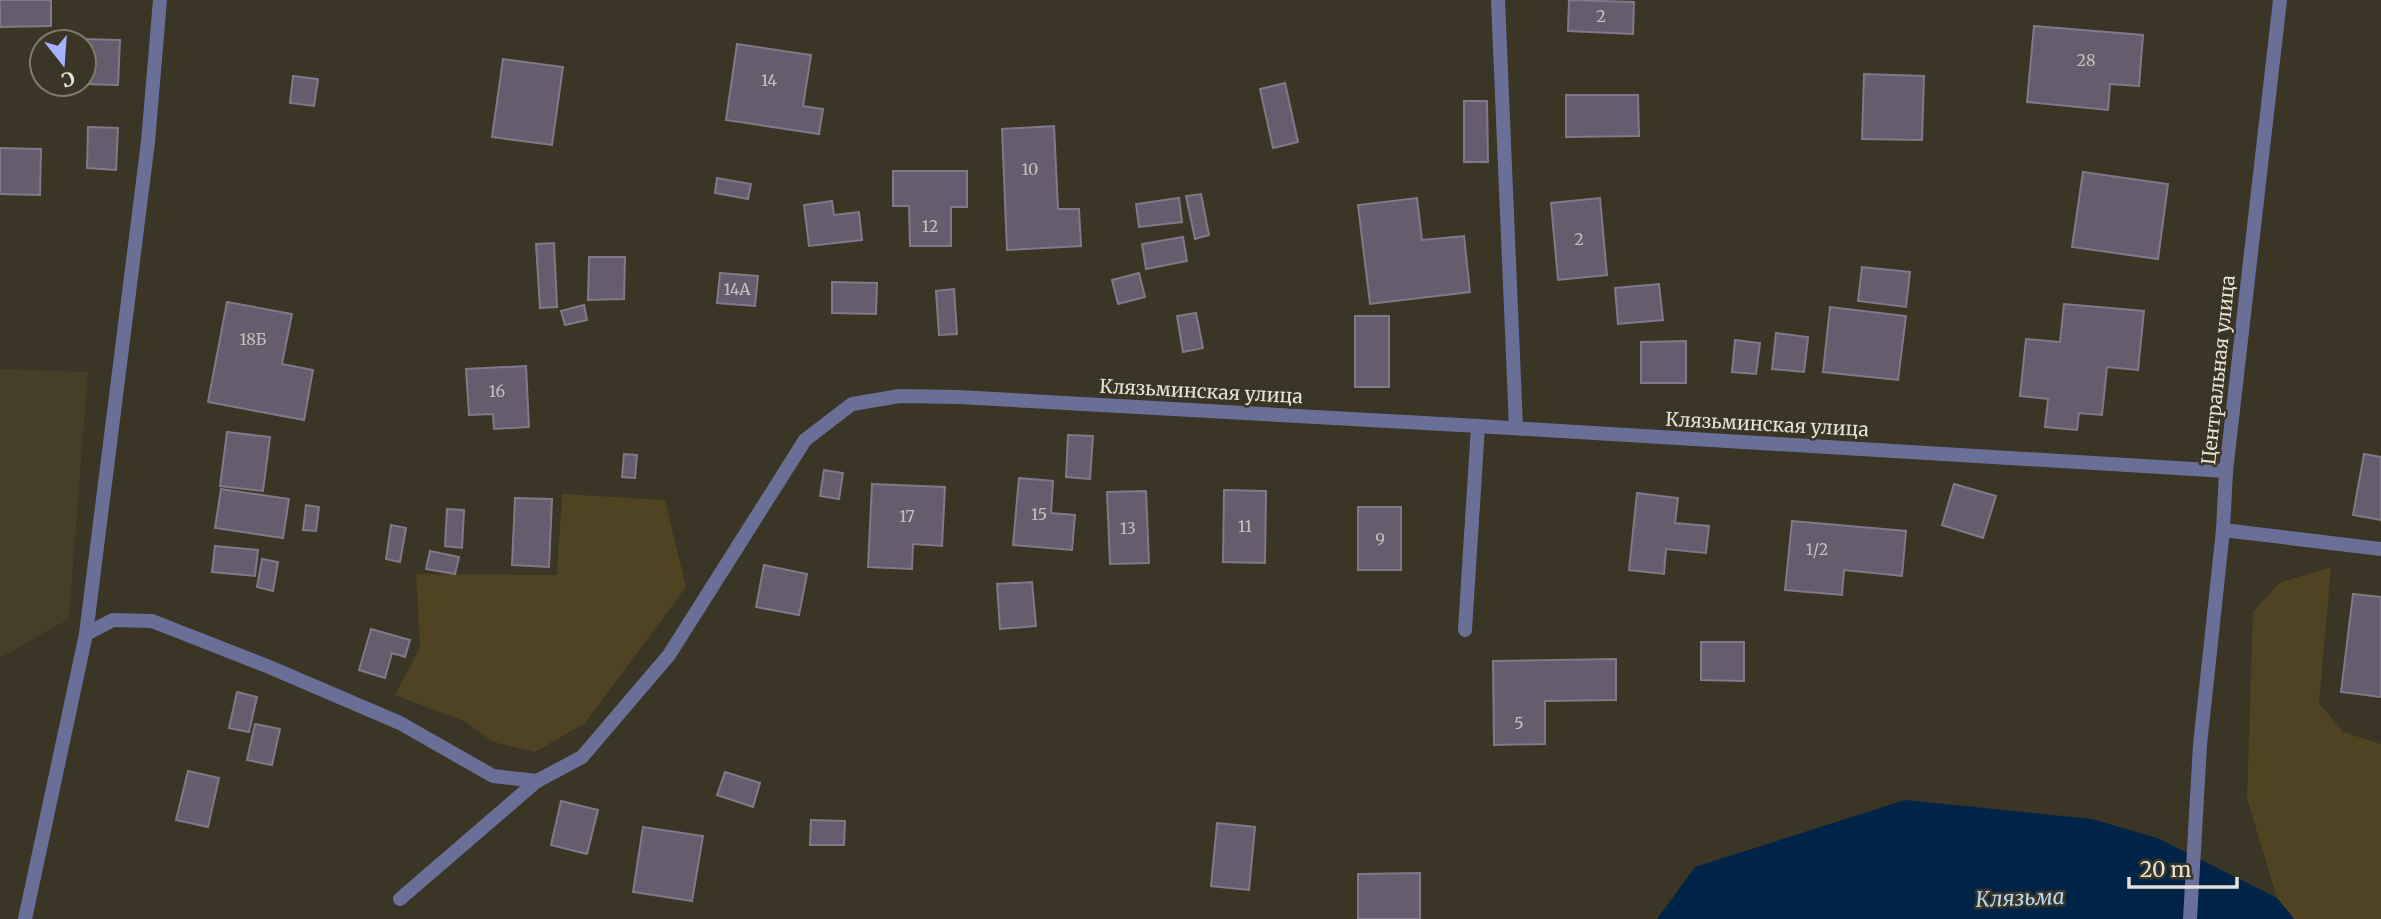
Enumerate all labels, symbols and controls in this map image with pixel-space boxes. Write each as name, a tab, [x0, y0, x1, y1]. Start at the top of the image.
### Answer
house number: 2	[1596, 6, 1606, 26]
north arrow	[28, 28, 98, 98]
house number: 28	[2077, 50, 2095, 70]
text: С	[58, 66, 78, 93]
house number: 14	[761, 70, 777, 90]
house number: 10	[1022, 159, 1038, 179]
house number: 12	[922, 216, 938, 236]
house number: 2	[1574, 229, 1584, 249]
street label: Центральная улица	[2196, 274, 2240, 466]
house number: 14А	[723, 279, 751, 299]
house number: 18Б	[240, 329, 266, 349]
street label: Клязьминская улица	[1099, 374, 1303, 408]
house number: 16	[489, 381, 505, 401]
street label: Клязьминская улица	[1665, 407, 1869, 441]
house number: 15	[1031, 504, 1047, 524]
house number: 17	[899, 506, 915, 526]
house number: 11	[1238, 516, 1252, 536]
house number: 13	[1120, 518, 1136, 538]
house number: 9	[1375, 529, 1385, 549]
house number: 1/2	[1806, 539, 1828, 559]
house number: 5	[1514, 713, 1524, 733]
scale bar	[2129, 846, 2238, 890]
text: 20 m	[2140, 856, 2192, 883]
water label: Клязьма	[1975, 883, 2065, 913]

